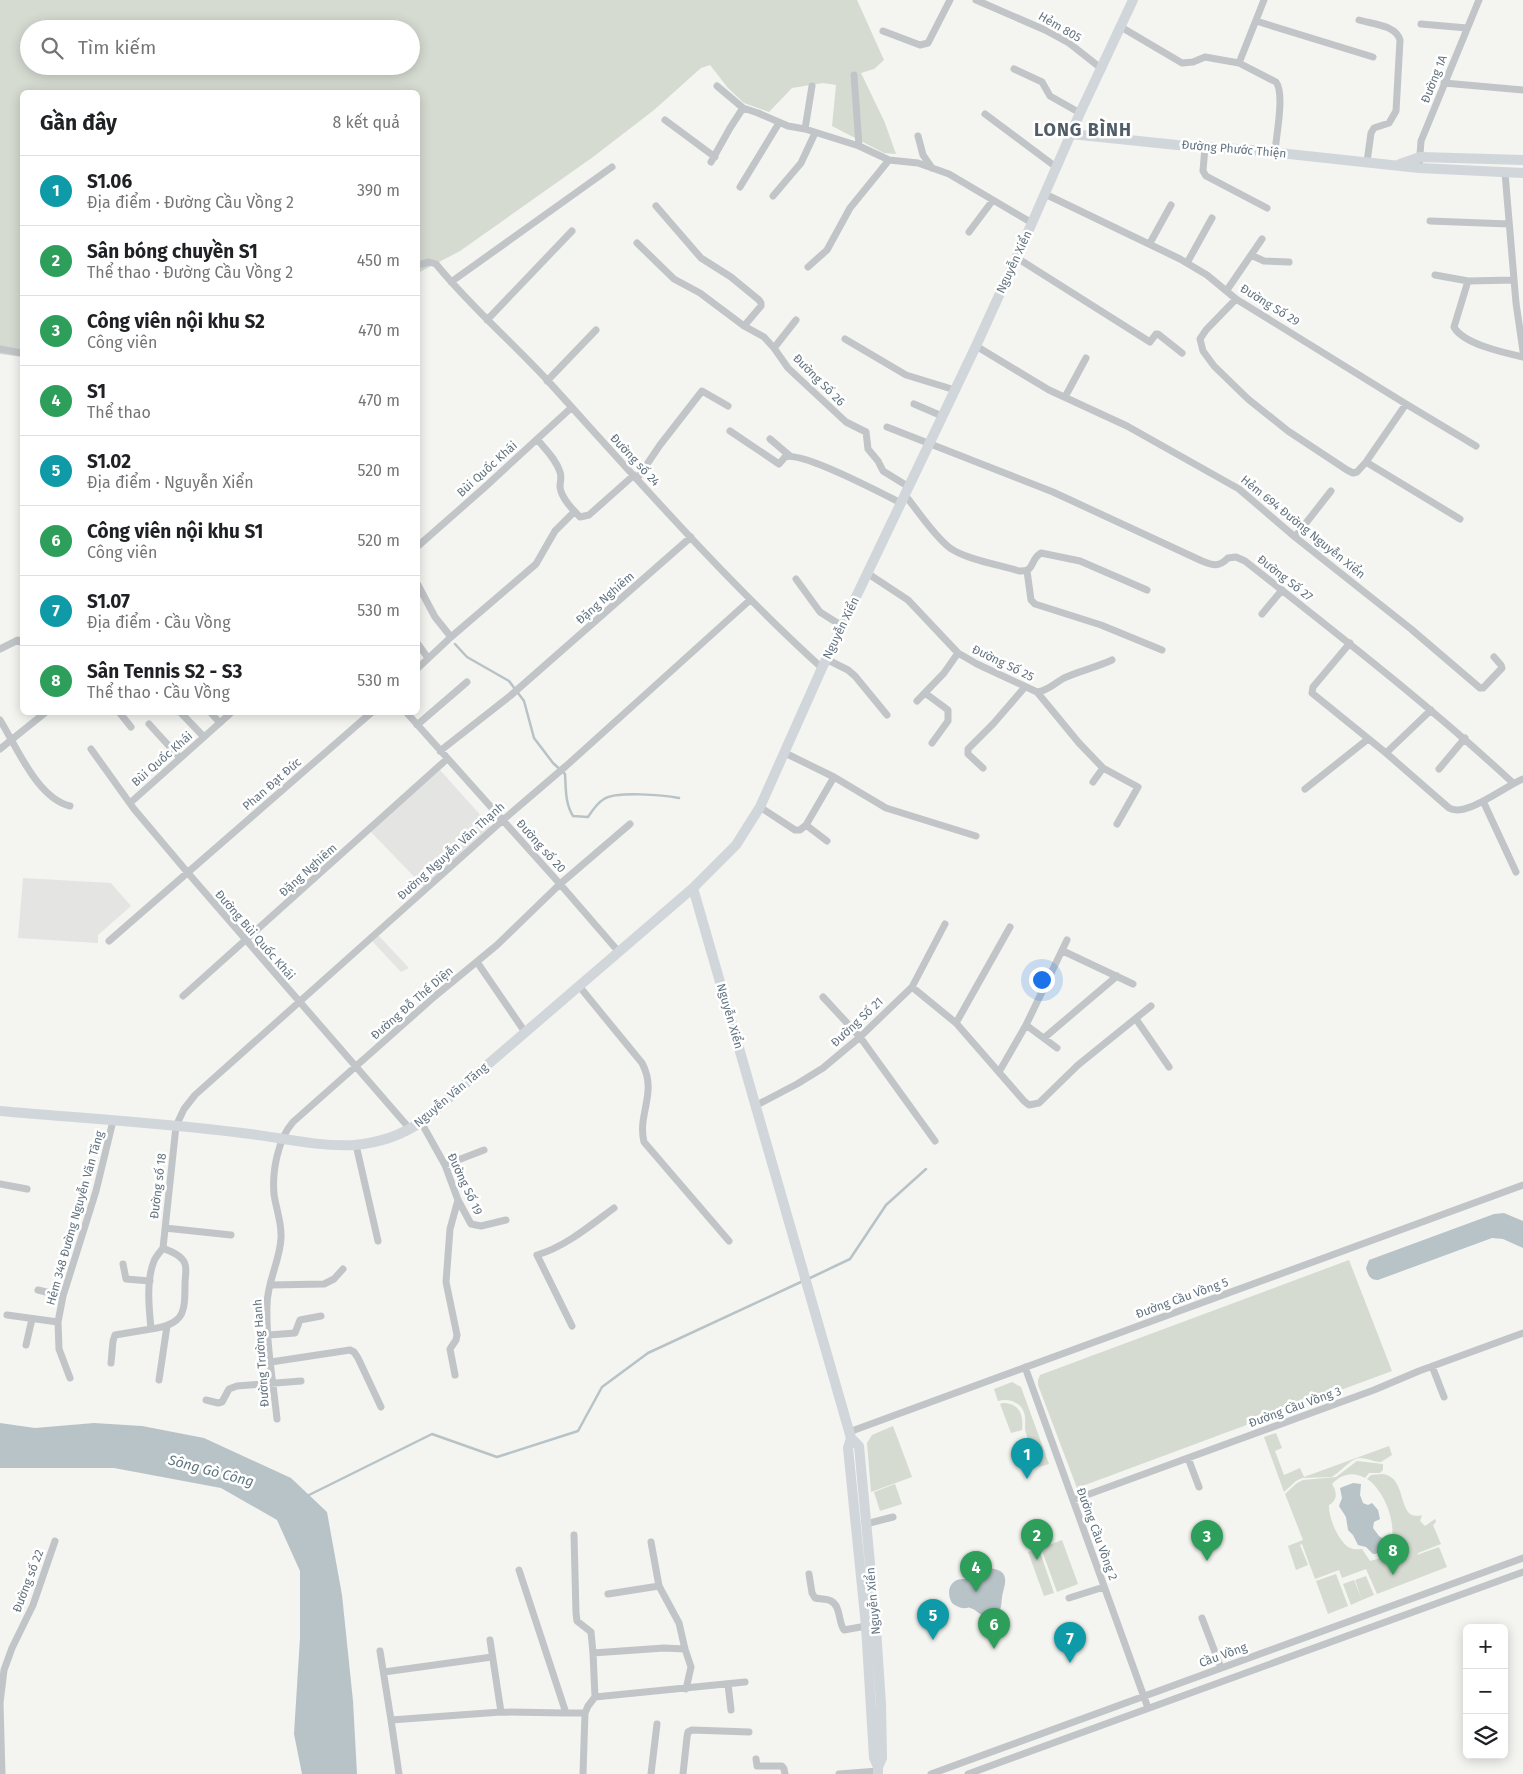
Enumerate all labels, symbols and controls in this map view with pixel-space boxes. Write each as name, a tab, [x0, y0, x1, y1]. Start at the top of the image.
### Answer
street label: Hẻm 805	[1036, 9, 1084, 45]
search box	[20, 20, 420, 75]
icon: search	[38, 34, 66, 62]
text: Tìm kiếm	[78, 36, 156, 59]
street label: Đường 1A	[1418, 53, 1450, 105]
text: Gần đây	[40, 110, 117, 136]
text: 8 kết quả	[333, 113, 400, 132]
district label: LONG BÌNH	[1034, 118, 1132, 141]
street label: Đường Phước Thiện	[1181, 137, 1287, 161]
text: S1.06	[87, 170, 132, 193]
text: 1	[52, 181, 60, 200]
text: 390 m	[357, 181, 400, 200]
text: Địa điểm · Đường Cầu Vồng 2	[87, 193, 294, 212]
street label: Nguyễn Xiển	[992, 228, 1035, 295]
text: Sân bóng chuyền S1	[87, 240, 258, 263]
text: 2	[52, 251, 60, 270]
text: 450 m	[357, 251, 400, 270]
text: Thể thao · Đường Cầu Vồng 2	[87, 263, 293, 282]
street label: Đường Số 29	[1238, 280, 1303, 329]
text: Công viên nội khu S2	[87, 310, 265, 333]
text: 3	[52, 321, 60, 340]
text: 470 m	[358, 321, 400, 340]
text: Công viên	[87, 333, 157, 352]
street label: Đường Số 26	[790, 350, 849, 409]
text: S1	[87, 380, 106, 403]
text: 4	[51, 391, 61, 410]
text: 470 m	[358, 391, 400, 410]
text: Thể thao	[87, 403, 151, 422]
street label: Đường số 24	[607, 430, 664, 489]
street label: Bùi Quốc Khái	[453, 438, 520, 500]
text: S1.02	[87, 450, 131, 473]
text: 5	[52, 461, 60, 480]
text: 520 m	[357, 461, 400, 480]
street label: Hẻm 694 Đường Nguyễn Xiển	[1238, 471, 1369, 581]
text: Địa điểm · Nguyễn Xiển	[87, 473, 254, 492]
text: Công viên nội khu S1	[87, 520, 263, 543]
text: 6	[51, 531, 61, 550]
text: 520 m	[357, 531, 400, 550]
text: Công viên	[87, 543, 157, 562]
street label: Đường Số 27	[1255, 551, 1316, 604]
street label: Đặng Nghiêm	[573, 569, 637, 627]
text: S1.07	[87, 590, 130, 613]
street label: Nguyễn Xiển	[818, 594, 862, 661]
text: 7	[52, 601, 60, 620]
text: 530 m	[357, 601, 400, 620]
text: Địa điểm · Cầu Vồng	[87, 613, 230, 632]
street label: Đường Số 25	[970, 641, 1037, 684]
text: Sân Tennis S2 - S3	[87, 660, 242, 683]
text: 8	[51, 671, 61, 690]
text: 530 m	[357, 671, 400, 690]
text: Thể thao · Cầu Vồng	[87, 683, 230, 702]
street label: Bùi Quốc Khái	[128, 728, 195, 789]
street label: Phan Đạt Đức	[240, 755, 304, 813]
street label: Đường Nguyễn Văn Thạnh	[394, 799, 507, 903]
street label: Đường số 20	[513, 816, 570, 876]
street label: Đặng Nghiêm	[276, 841, 340, 899]
street label: Đường Bùi Quốc Khái	[212, 887, 299, 983]
street label: Đường Đỗ Thế Diện	[367, 963, 456, 1042]
your location	[1029, 967, 1055, 993]
street label: Nguyễn Xiển	[714, 981, 748, 1050]
street label: Đường Số 21	[827, 994, 886, 1050]
street label: Nguyễn Văn Tăng	[411, 1059, 491, 1130]
street label: Hẻm 348 Đường Nguyễn Văn Tăng	[42, 1128, 107, 1307]
street label: Đường Số 19	[445, 1150, 486, 1217]
street label: Đường số 18	[146, 1152, 169, 1220]
street label: Đường Cầu Vồng 5	[1133, 1274, 1230, 1321]
street label: Đường Trường Hanh	[250, 1299, 272, 1407]
street label: Đường Cầu Vồng 3	[1246, 1383, 1343, 1430]
pin: 1	[1011, 1438, 1043, 1479]
water label: Sông Gò Công	[165, 1451, 256, 1491]
street label: Đường Cầu Vồng 2	[1074, 1485, 1121, 1582]
pin: 2	[1021, 1519, 1053, 1560]
pin: 3	[1191, 1520, 1223, 1561]
pin: 8	[1377, 1534, 1409, 1575]
street label: Đường số 22	[9, 1547, 46, 1614]
pin: 4	[960, 1551, 992, 1592]
street label: Nguyễn Xiển	[861, 1567, 883, 1635]
pin: 5	[917, 1599, 949, 1640]
pin: 6	[978, 1608, 1010, 1649]
pin: 7	[1054, 1622, 1086, 1663]
map controls	[1463, 1624, 1508, 1759]
button: +	[1463, 1624, 1508, 1669]
street label: Cầu Vồng	[1197, 1639, 1250, 1670]
button: −	[1463, 1669, 1508, 1714]
button: layers	[1463, 1714, 1508, 1759]

